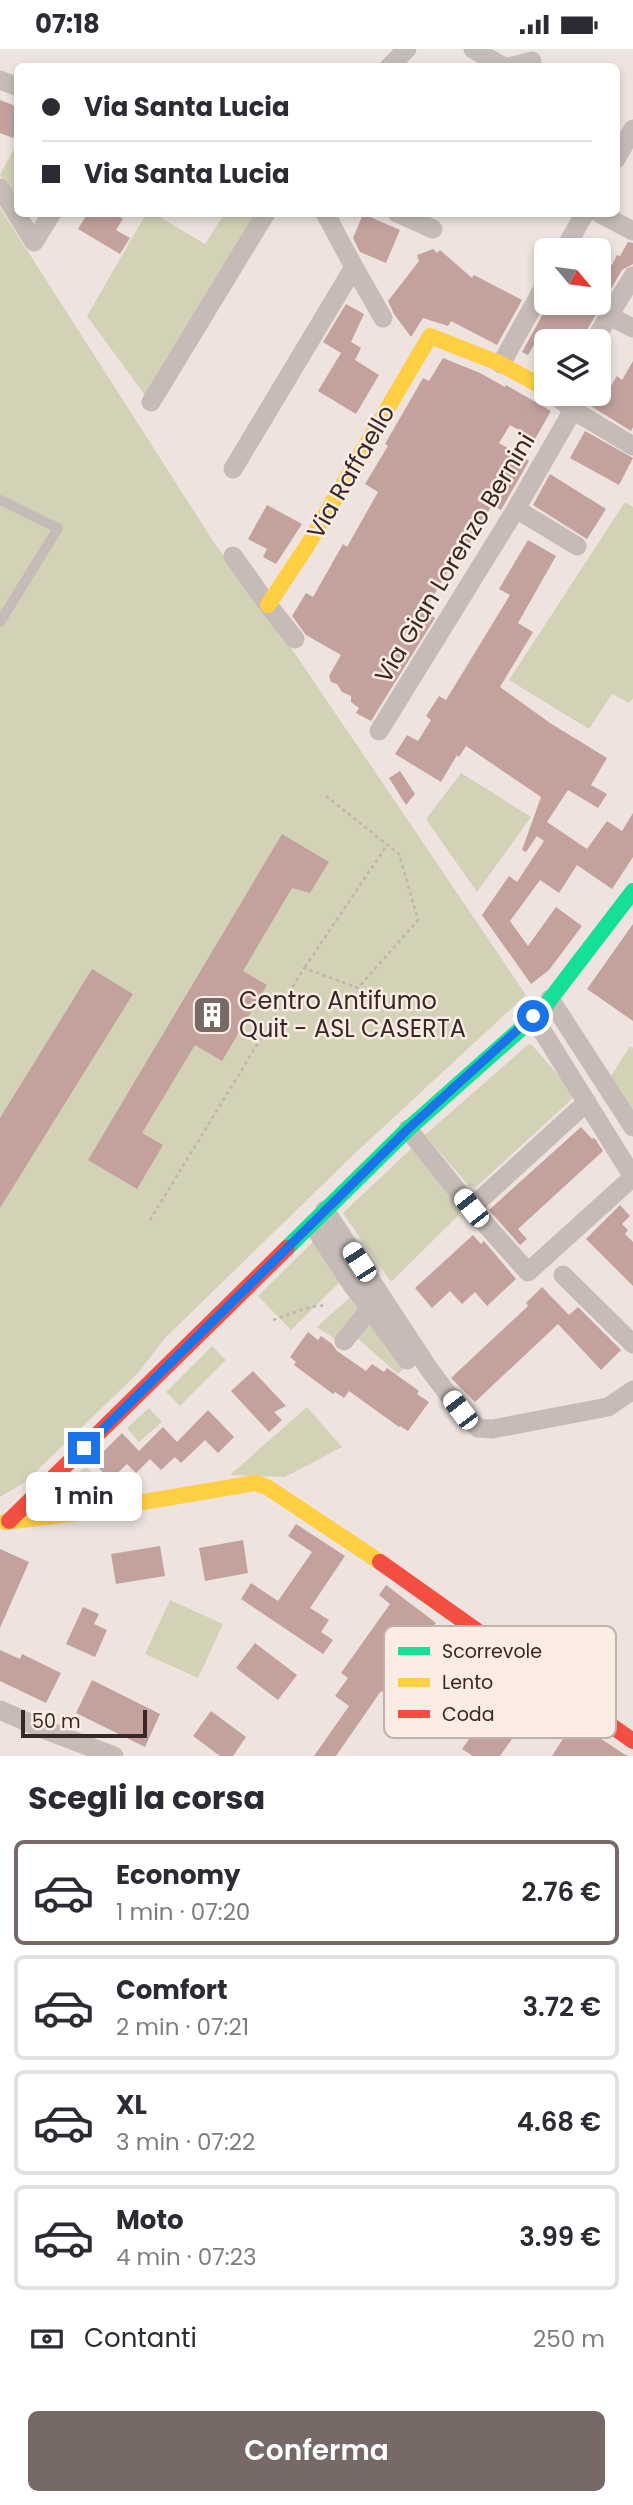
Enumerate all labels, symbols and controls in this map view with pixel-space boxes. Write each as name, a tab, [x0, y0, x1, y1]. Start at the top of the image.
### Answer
text: 07:18	[35, 6, 100, 42]
text: Via Santa Lucia	[84, 89, 290, 125]
text: Via Santa Lucia	[84, 156, 290, 192]
north arrow	[534, 238, 611, 315]
map controls	[534, 238, 611, 406]
button: layers	[534, 329, 611, 406]
street label: Via Raffaello	[299, 399, 402, 545]
street label: Via Gian Lorenzo Bernini	[367, 427, 542, 689]
place label: Centro Antifumo Quit - ASL CASERTA	[239, 984, 466, 1045]
building icon: Centro Antifumo Quit - ASL CASERTA	[191, 994, 233, 1036]
route start	[517, 1000, 549, 1032]
car	[450, 1185, 493, 1231]
car	[339, 1239, 380, 1285]
car	[439, 1387, 482, 1433]
route end	[68, 1432, 100, 1464]
callout: 1 min	[26, 1473, 142, 1521]
text: 1 min	[54, 1480, 114, 1512]
legend	[384, 1626, 616, 1738]
text: Scorrevole	[442, 1638, 542, 1665]
text: Lento	[442, 1669, 493, 1696]
text: Coda	[442, 1701, 495, 1728]
scale bar	[21, 1707, 147, 1739]
text: 50 m	[32, 1708, 81, 1735]
text: Scegli la corsa	[28, 1775, 265, 1820]
text: Economy	[116, 1857, 240, 1893]
icon: car	[32, 1861, 95, 1924]
text: 2.76 €	[521, 1874, 601, 1910]
text: 1 min · 07:20	[116, 1896, 250, 1928]
text: Comfort	[116, 1972, 228, 2008]
icon: car	[32, 1976, 95, 2039]
text: 3.72 €	[523, 1989, 601, 2025]
text: 2 min · 07:21	[116, 2011, 249, 2043]
text: XL	[116, 2087, 147, 2123]
icon: car	[32, 2091, 95, 2154]
text: 4.68 €	[517, 2104, 601, 2140]
text: 3 min · 07:22	[116, 2126, 255, 2158]
text: Moto	[116, 2202, 184, 2238]
icon: car	[32, 2206, 95, 2269]
text: 3.99 €	[519, 2219, 601, 2255]
text: 4 min · 07:23	[116, 2241, 257, 2273]
icon: cash	[28, 2320, 66, 2358]
text: Contanti	[84, 2320, 197, 2356]
text: 250 m	[533, 2323, 605, 2355]
button: Conferma	[28, 2411, 605, 2491]

